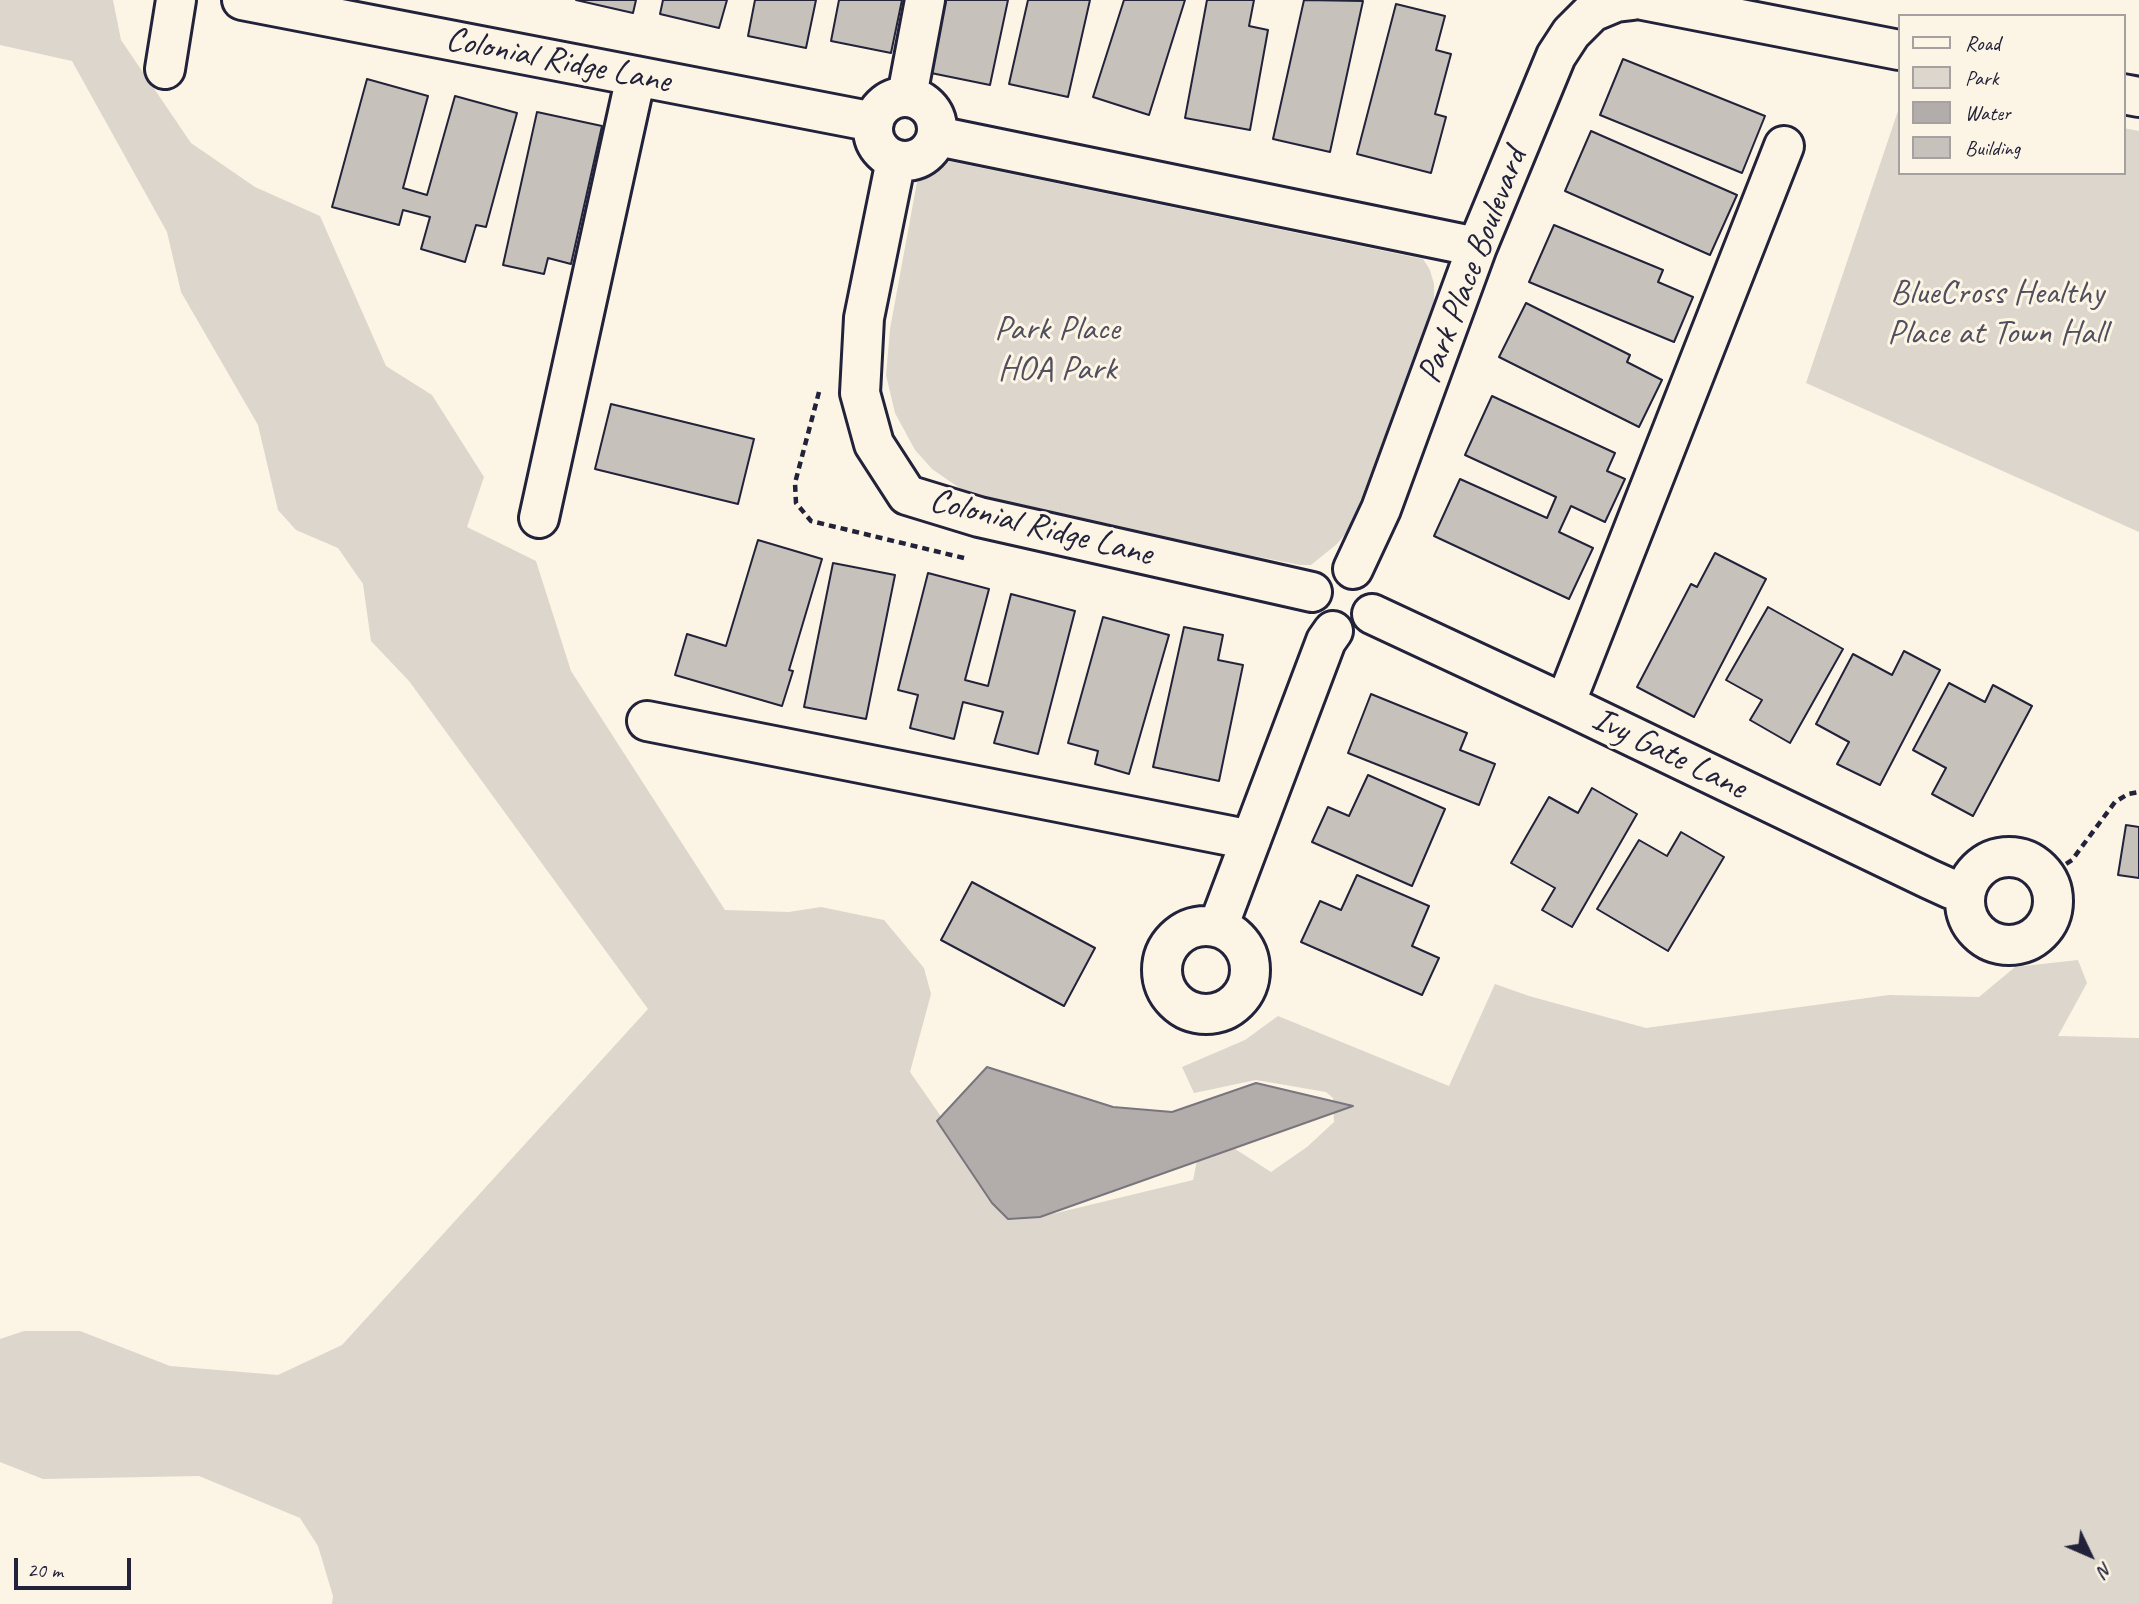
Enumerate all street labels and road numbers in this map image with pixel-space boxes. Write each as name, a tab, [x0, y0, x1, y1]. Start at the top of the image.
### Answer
street label: Colonial Ridge Lane	[442, 19, 674, 103]
street label: Park Place Boulevard	[1409, 143, 1537, 389]
street label: Colonial Ridge Lane	[925, 480, 1157, 576]
street label: Ivy Gate Lane	[1585, 699, 1753, 809]

